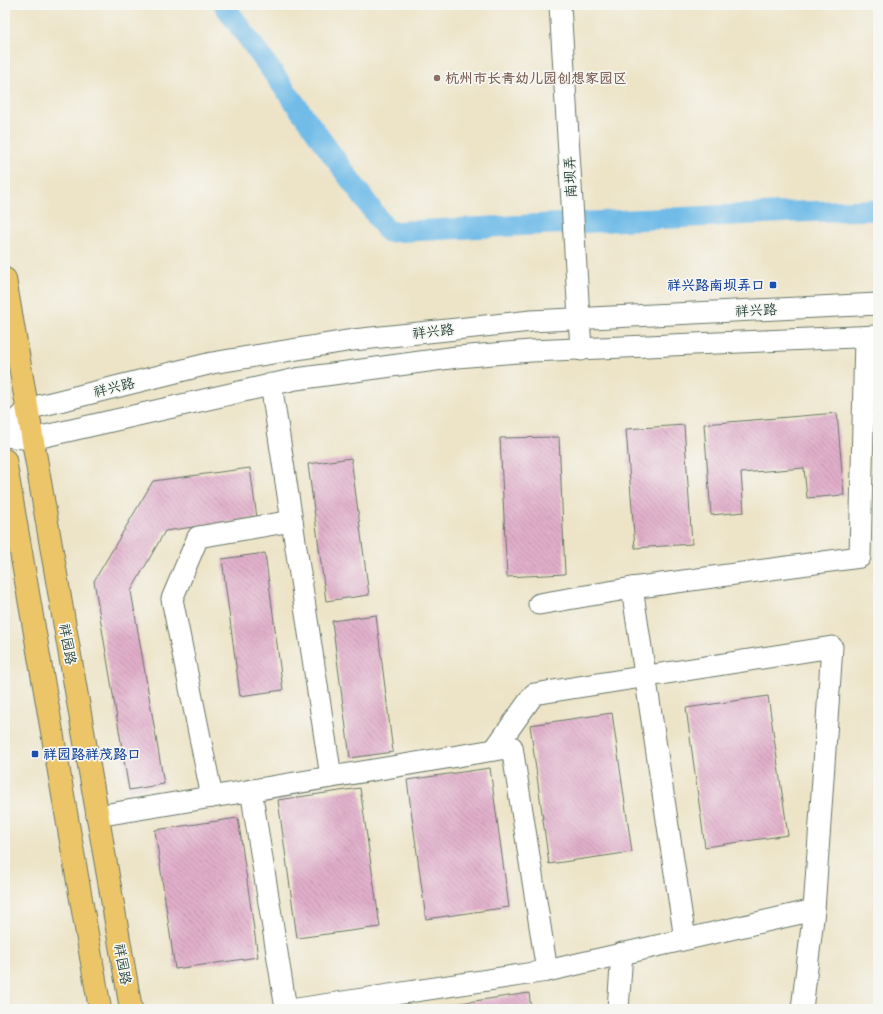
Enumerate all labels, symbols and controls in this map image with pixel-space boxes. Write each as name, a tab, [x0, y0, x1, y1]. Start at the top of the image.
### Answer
place label: 杭州市长青幼儿园创想家园区	[445, 69, 627, 90]
marker: 杭州市长青幼儿园创想家园区	[432, 73, 442, 83]
street label: 南坝弄	[560, 155, 583, 198]
place label: 祥兴路南坝弄口	[667, 276, 765, 297]
marker: 祥兴路南坝弄口	[768, 280, 778, 290]
street label: 祥兴路	[735, 300, 778, 323]
street label: 祥兴路	[411, 320, 455, 345]
street label: 祥兴路	[91, 373, 137, 404]
street label: 祥园路	[53, 622, 81, 667]
place label: 祥园路祥茂路口	[43, 745, 141, 766]
marker: 祥园路祥茂路口	[30, 749, 40, 759]
street label: 祥园路	[108, 942, 136, 987]

